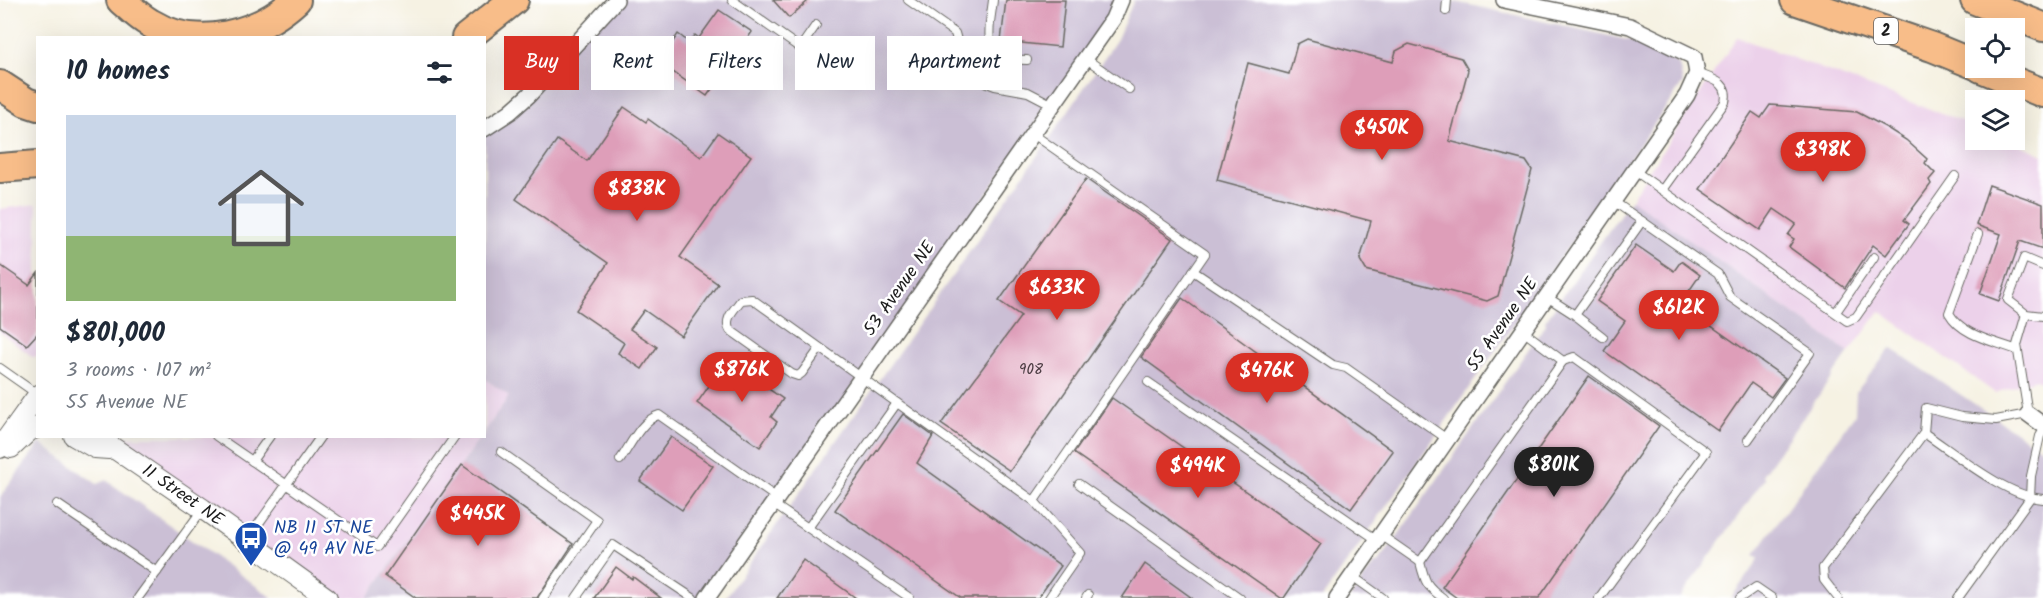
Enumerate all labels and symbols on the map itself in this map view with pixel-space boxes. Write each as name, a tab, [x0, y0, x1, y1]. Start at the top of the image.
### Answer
road number: 2	[1874, 18, 1898, 44]
pin: $450K	[1340, 110, 1424, 161]
pin: $398K	[1781, 132, 1865, 183]
pin: $838K	[595, 171, 679, 222]
street label: 53 Avenue NE	[857, 235, 944, 342]
pin: $633K	[1015, 270, 1099, 321]
street label: 55 Avenue NE	[1460, 271, 1547, 378]
pin: $612K	[1637, 290, 1721, 341]
pin: $876K	[700, 352, 784, 403]
pin: $476K	[1225, 353, 1309, 404]
house number: 908	[1019, 358, 1044, 382]
pin: $801K	[1512, 447, 1596, 498]
pin: $494K	[1156, 448, 1240, 499]
street label: 11 Street NE	[136, 457, 230, 534]
pin: $445K	[436, 496, 520, 547]
place label: NB 11 ST NE @ 49 AV NE	[274, 514, 375, 564]
bus stop icon: NB 11 ST NE @ 49 AV NE	[233, 520, 269, 567]

